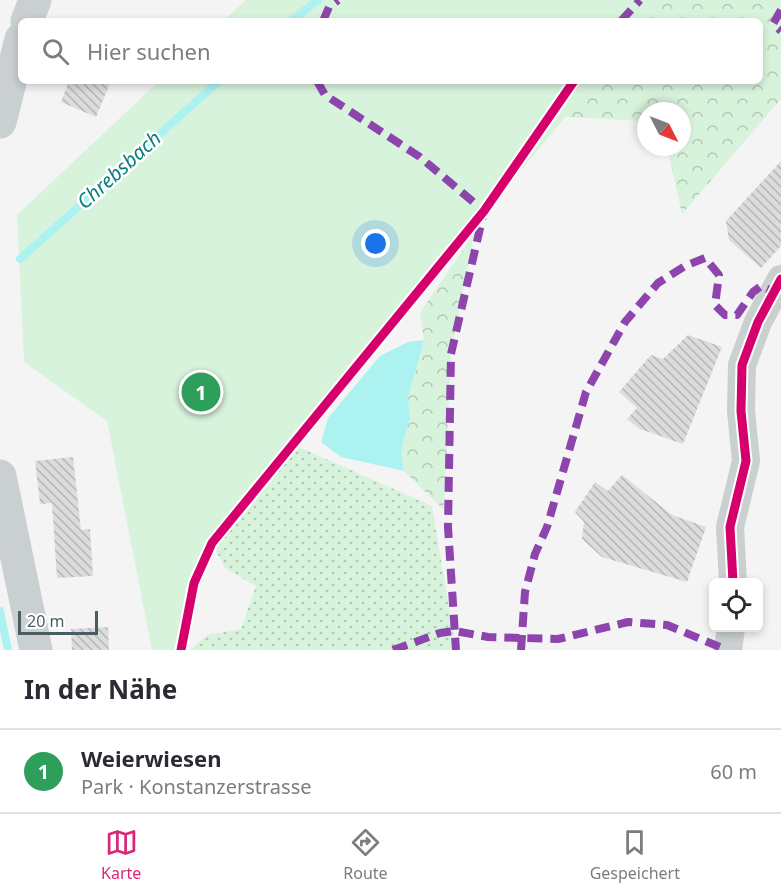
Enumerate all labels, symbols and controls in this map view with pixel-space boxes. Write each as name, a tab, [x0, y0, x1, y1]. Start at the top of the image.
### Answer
search box	[18, 18, 763, 84]
icon: search	[39, 35, 72, 68]
text: Hier suchen	[87, 36, 211, 66]
north arrow	[637, 102, 691, 156]
water label: Chrebsbach	[71, 125, 167, 215]
your location	[361, 229, 390, 258]
pin: 1	[182, 370, 220, 414]
map controls	[709, 578, 763, 632]
button: locate	[709, 578, 763, 632]
scale bar	[18, 608, 98, 636]
text: 20 m	[27, 610, 64, 632]
text: In der Nähe	[24, 671, 177, 707]
text: Weierwiesen	[81, 743, 222, 773]
text: 1	[38, 758, 49, 785]
text: 60 m	[710, 758, 757, 785]
text: Park · Konstanzerstrasse	[81, 773, 312, 800]
tab: Karte	[101, 826, 141, 884]
tab: Route	[343, 826, 388, 884]
tab: Gespeichert	[590, 826, 680, 884]

